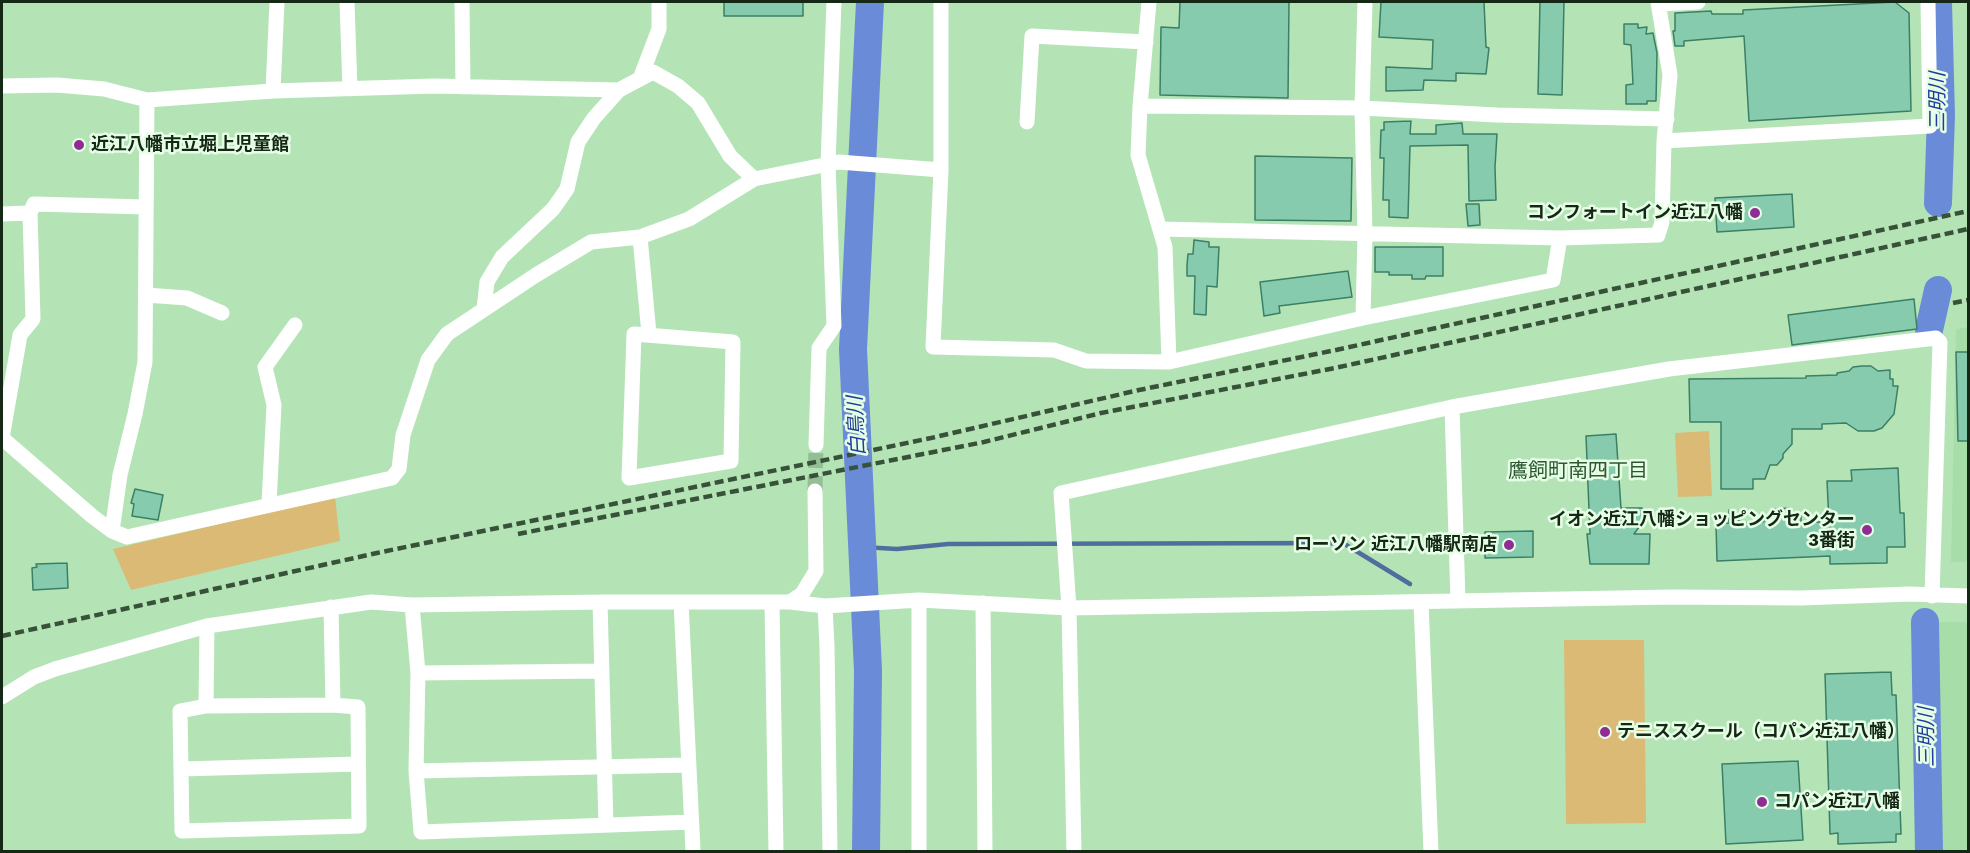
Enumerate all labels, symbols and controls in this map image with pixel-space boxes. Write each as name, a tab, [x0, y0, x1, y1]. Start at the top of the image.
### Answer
water label: 三明川	[1926, 72, 1950, 132]
place label: 近江八幡市立堀上児童館	[91, 134, 289, 156]
marker: 近江八幡市立堀上児童館	[72, 138, 86, 152]
place label: コンフォートイン近江八幡	[1527, 202, 1743, 224]
marker: コンフォートイン近江八幡	[1748, 206, 1762, 220]
water label: 白鳥川	[843, 395, 871, 457]
district label: 鷹飼町南四丁目	[1508, 459, 1648, 483]
place label: イオン近江八幡ショッピングセンター 3番街	[1549, 509, 1855, 552]
marker: イオン近江八幡ショッピングセンター 3番街	[1860, 523, 1874, 537]
place label: ローソン 近江八幡駅南店	[1294, 534, 1497, 556]
marker: ローソン 近江八幡駅南店	[1502, 538, 1516, 552]
water label: 三明川	[1914, 707, 1940, 767]
place label: テニススクール（コパン近江八幡）	[1617, 721, 1905, 743]
marker: テニススクール（コパン近江八幡）	[1598, 725, 1612, 739]
place label: コパン近江八幡	[1774, 791, 1900, 813]
marker: コパン近江八幡	[1755, 795, 1769, 809]

